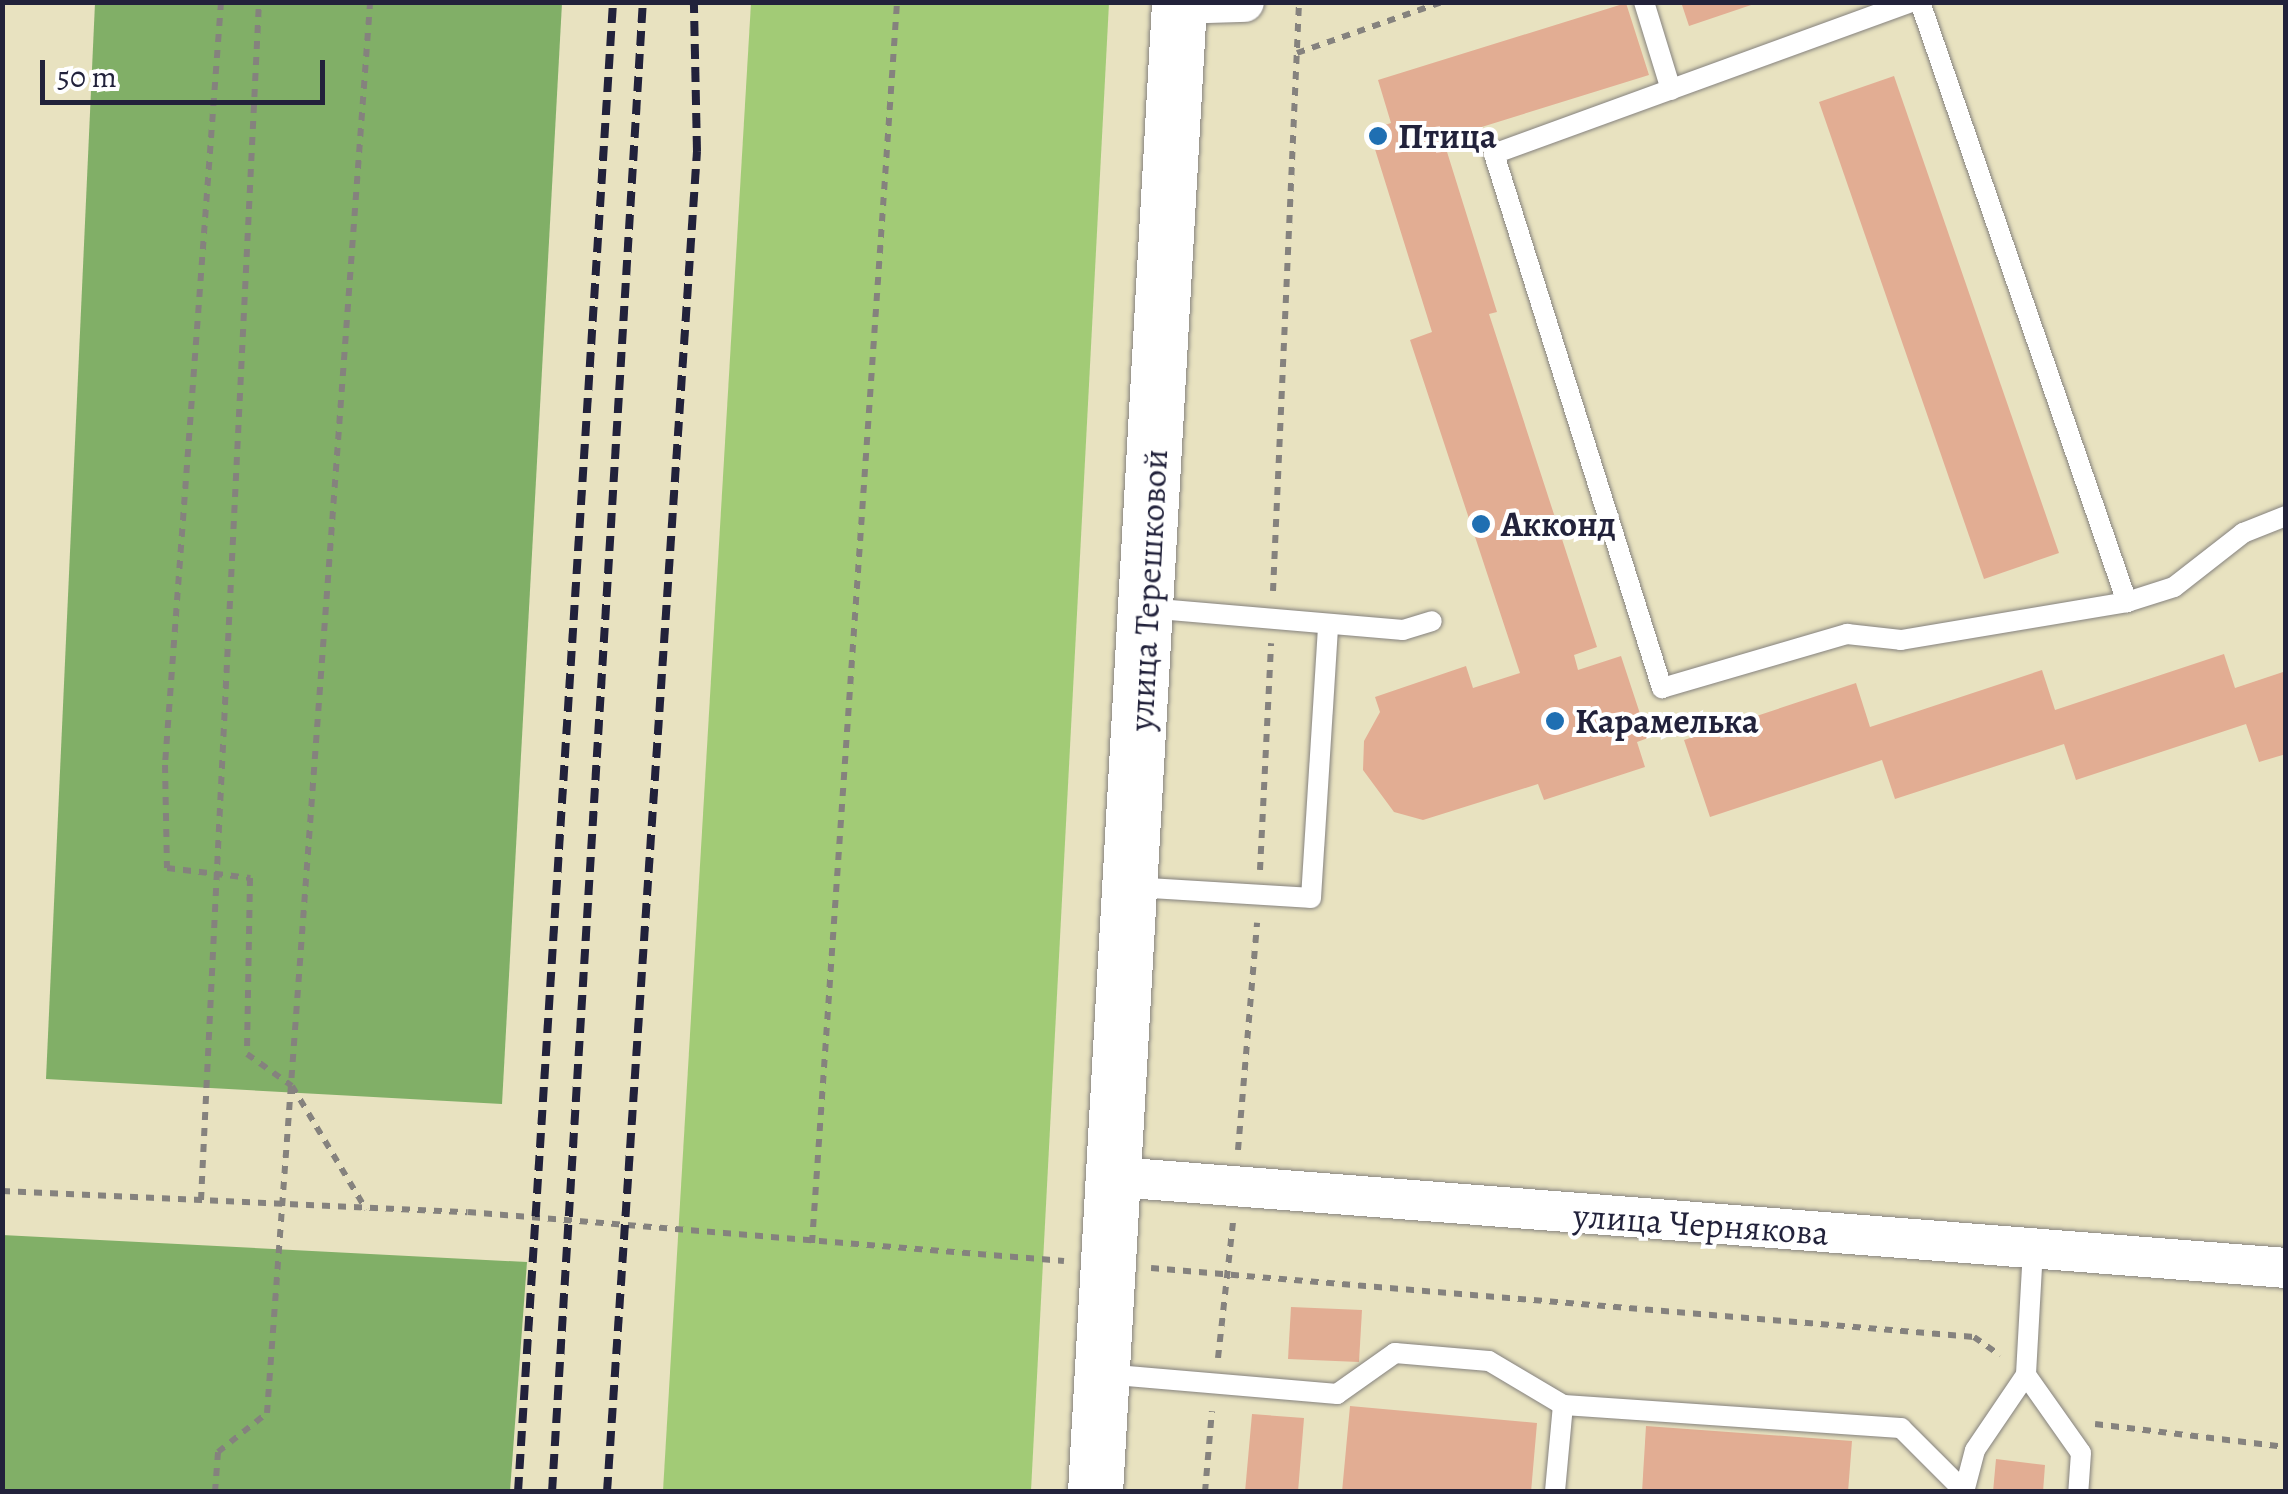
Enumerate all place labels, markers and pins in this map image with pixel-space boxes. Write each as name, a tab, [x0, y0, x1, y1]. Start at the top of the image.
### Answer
place label: Птица	[1398, 115, 1497, 157]
marker: Птица	[1367, 125, 1389, 147]
place label: Акконд	[1501, 503, 1616, 545]
marker: Акконд	[1470, 513, 1492, 535]
place label: Карамелька	[1575, 700, 1759, 742]
marker: Карамелька	[1544, 710, 1566, 732]

